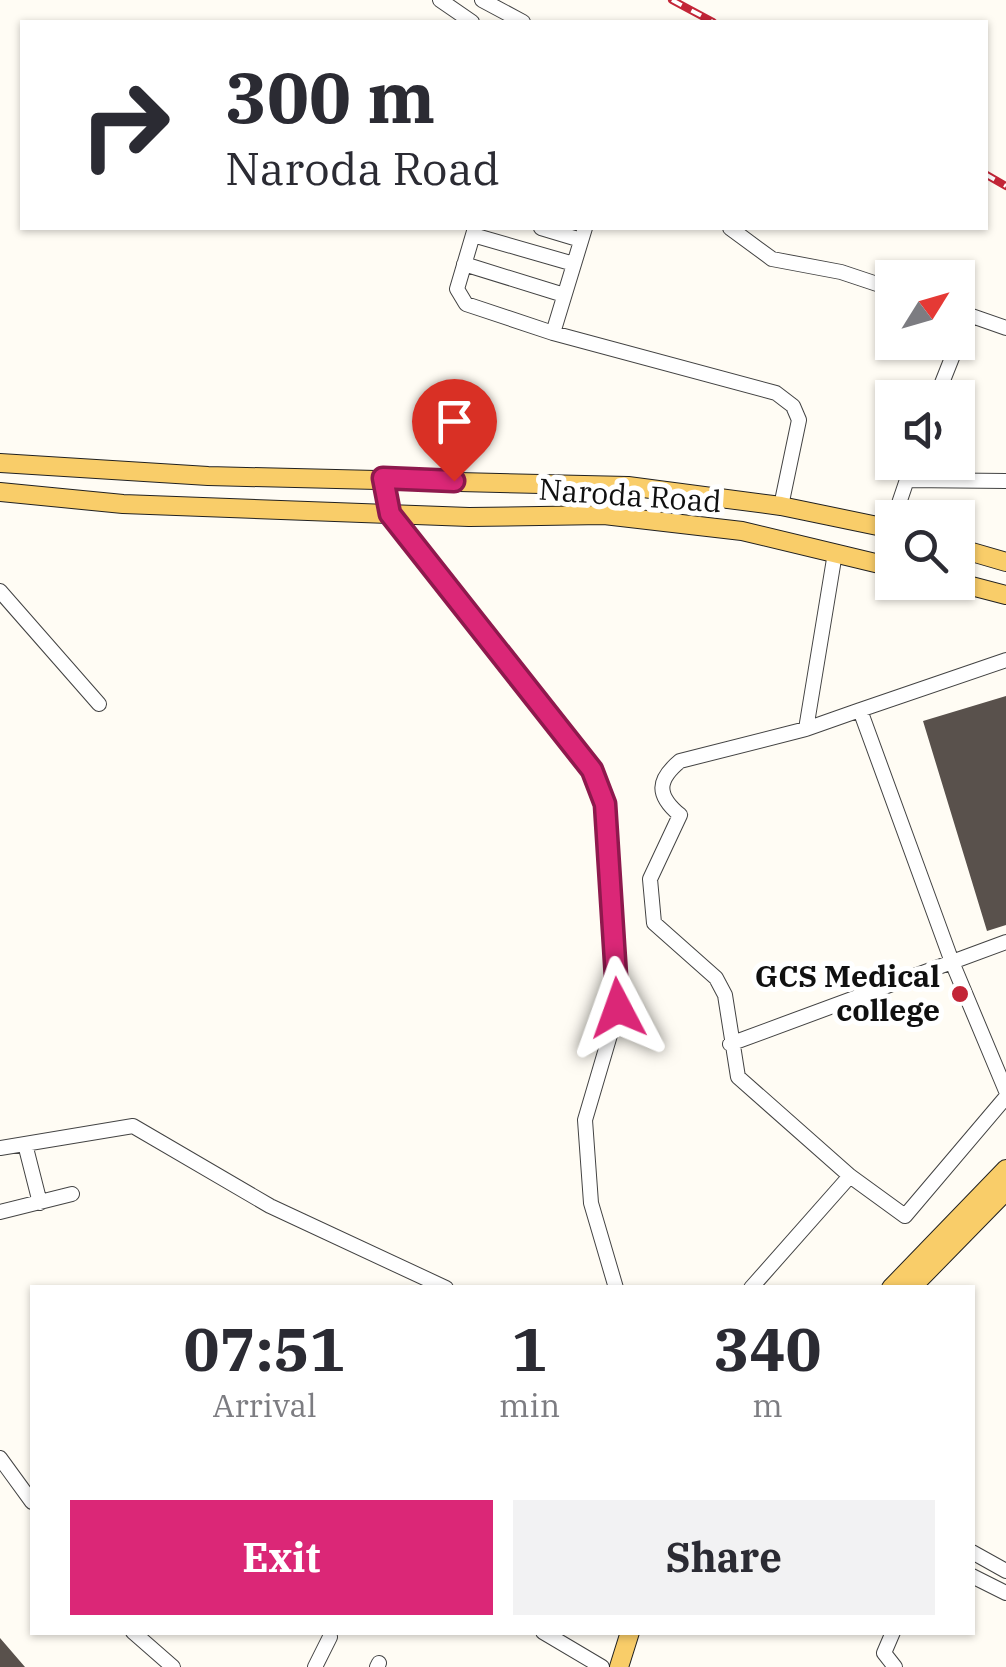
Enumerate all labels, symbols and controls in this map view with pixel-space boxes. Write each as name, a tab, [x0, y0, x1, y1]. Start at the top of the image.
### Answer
text: 300 m	[225, 51, 435, 142]
icon: right	[60, 60, 190, 190]
text: Naroda Road	[225, 139, 500, 197]
north arrow	[875, 260, 975, 360]
map controls	[875, 260, 975, 600]
pin	[412, 379, 497, 482]
button: sound	[875, 380, 975, 480]
icon: arrive	[427, 394, 482, 449]
street label: Naroda Road	[537, 469, 723, 520]
button: search	[875, 500, 975, 600]
position arrow	[566, 956, 670, 1060]
place label: GCS Medical college	[755, 956, 940, 1029]
marker: GCS Medical college	[949, 983, 971, 1005]
text: 07:51	[183, 1309, 346, 1388]
text: 1	[512, 1309, 548, 1388]
text: 340	[714, 1309, 822, 1388]
text: Arrival	[212, 1384, 317, 1426]
text: min	[499, 1384, 560, 1426]
text: m	[752, 1384, 783, 1426]
button: Exit	[70, 1500, 493, 1615]
button: Share	[513, 1500, 935, 1615]

